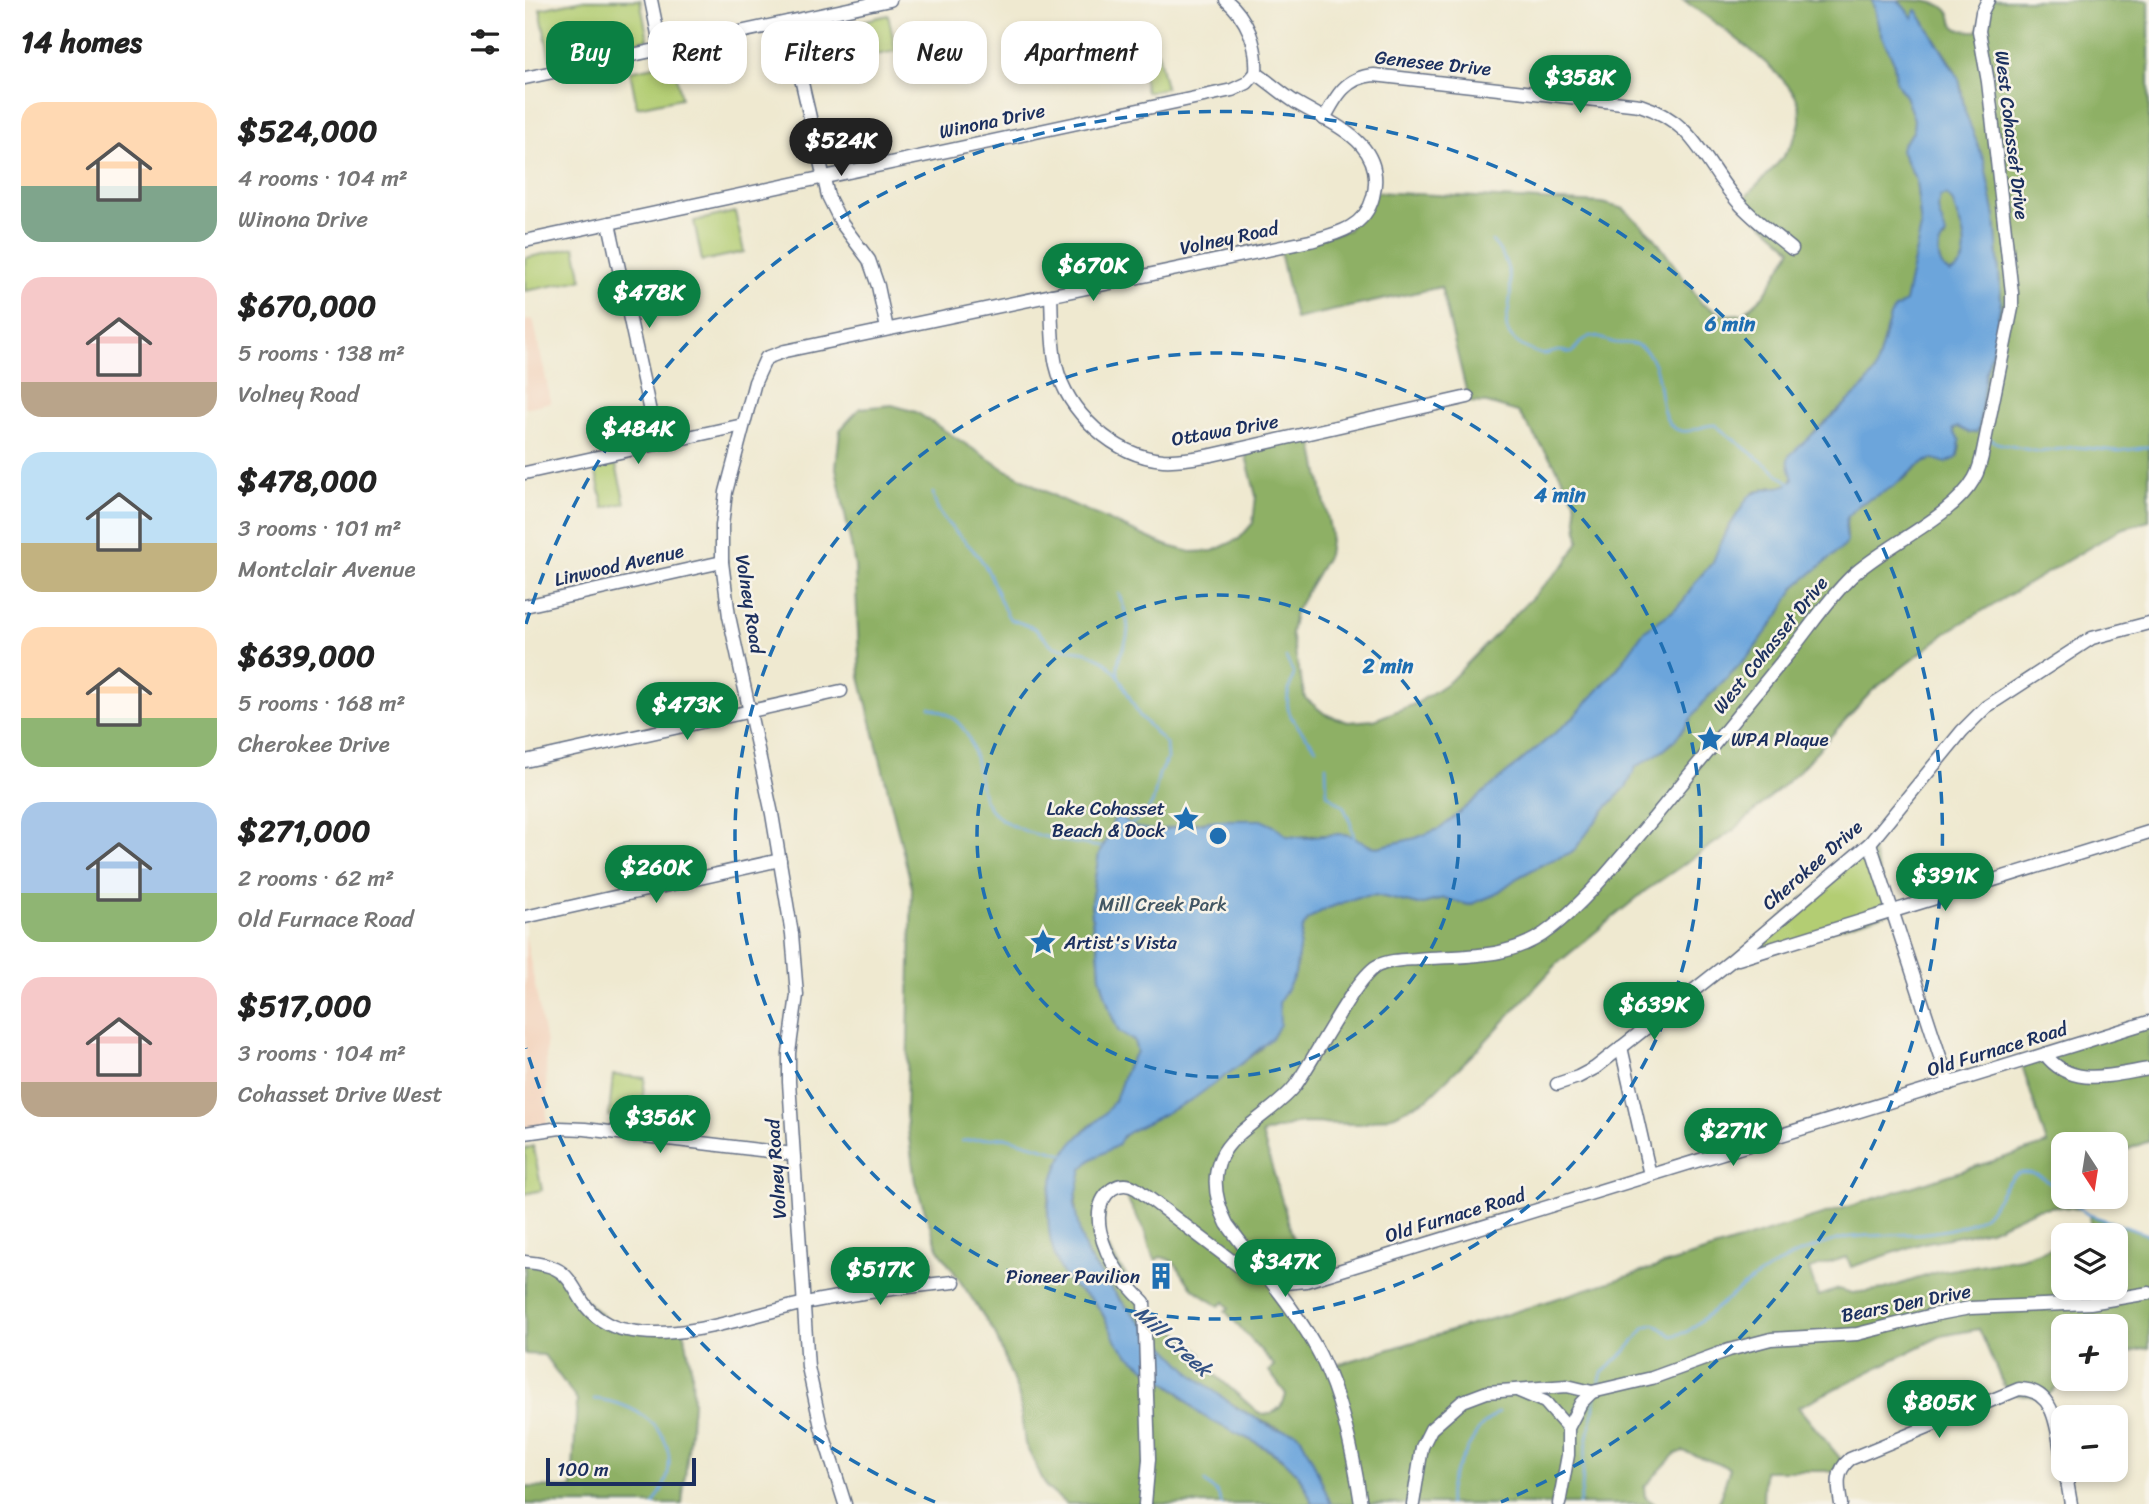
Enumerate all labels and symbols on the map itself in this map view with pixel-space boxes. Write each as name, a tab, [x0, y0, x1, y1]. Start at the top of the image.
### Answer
street label: Genesee Drive	[1373, 40, 1493, 86]
street label: West Cohasset Drive	[1985, 49, 2039, 221]
pin: $358K	[1531, 55, 1629, 115]
street label: Winona Drive	[936, 94, 1048, 148]
pin: $524K	[792, 118, 890, 178]
street label: Volney Road	[1177, 211, 1283, 265]
pin: $670K	[1044, 244, 1142, 303]
pin: $478K	[600, 270, 698, 330]
text: 6 min	[1704, 305, 1756, 343]
street label: Ottawa Drive	[1169, 404, 1281, 456]
pin: $484K	[589, 406, 687, 466]
text: 4 min	[1533, 476, 1587, 514]
street label: Linwood Avenue	[551, 534, 687, 596]
street label: Volney Road	[726, 552, 774, 658]
street label: West Cohasset Drive	[1704, 569, 1836, 721]
text: 2 min	[1362, 647, 1414, 685]
pin: $473K	[638, 682, 736, 742]
place label: WPA Plaque	[1731, 723, 1829, 756]
place icon: WPA Plaque	[1695, 724, 1725, 754]
place label: Lake Cohasset Beach & Dock	[1047, 792, 1166, 847]
place icon: Lake Cohasset Beach & Dock	[1171, 804, 1201, 834]
street label: Cherokee Drive	[1754, 811, 1870, 919]
centre of rings	[1206, 824, 1230, 848]
pin: $260K	[607, 846, 705, 905]
pin: $391K	[1896, 853, 1994, 913]
park label: Mill Creek Park	[1099, 888, 1227, 921]
place label: Artist's Vista	[1063, 926, 1177, 959]
place icon: Artist's Vista	[1028, 927, 1058, 957]
pin: $639K	[1605, 982, 1703, 1042]
street label: Old Furnace Road	[1923, 1011, 2073, 1086]
pin: $356K	[611, 1096, 709, 1155]
pin: $271K	[1684, 1108, 1782, 1168]
street label: Volney Road	[756, 1116, 796, 1220]
north arrow	[2051, 1132, 2128, 1209]
street label: Old Furnace Road	[1381, 1177, 1531, 1252]
pin: $347K	[1236, 1240, 1334, 1299]
pin: $517K	[831, 1248, 929, 1307]
place label: Pioneer Pavilion	[1006, 1260, 1140, 1293]
building icon: Pioneer Pavilion	[1146, 1261, 1176, 1291]
street label: Bears Den Drive	[1838, 1274, 1974, 1332]
water label: Mill Creek	[1125, 1295, 1223, 1389]
pin: $805K	[1890, 1380, 1988, 1440]
scale bar	[546, 1455, 697, 1487]

